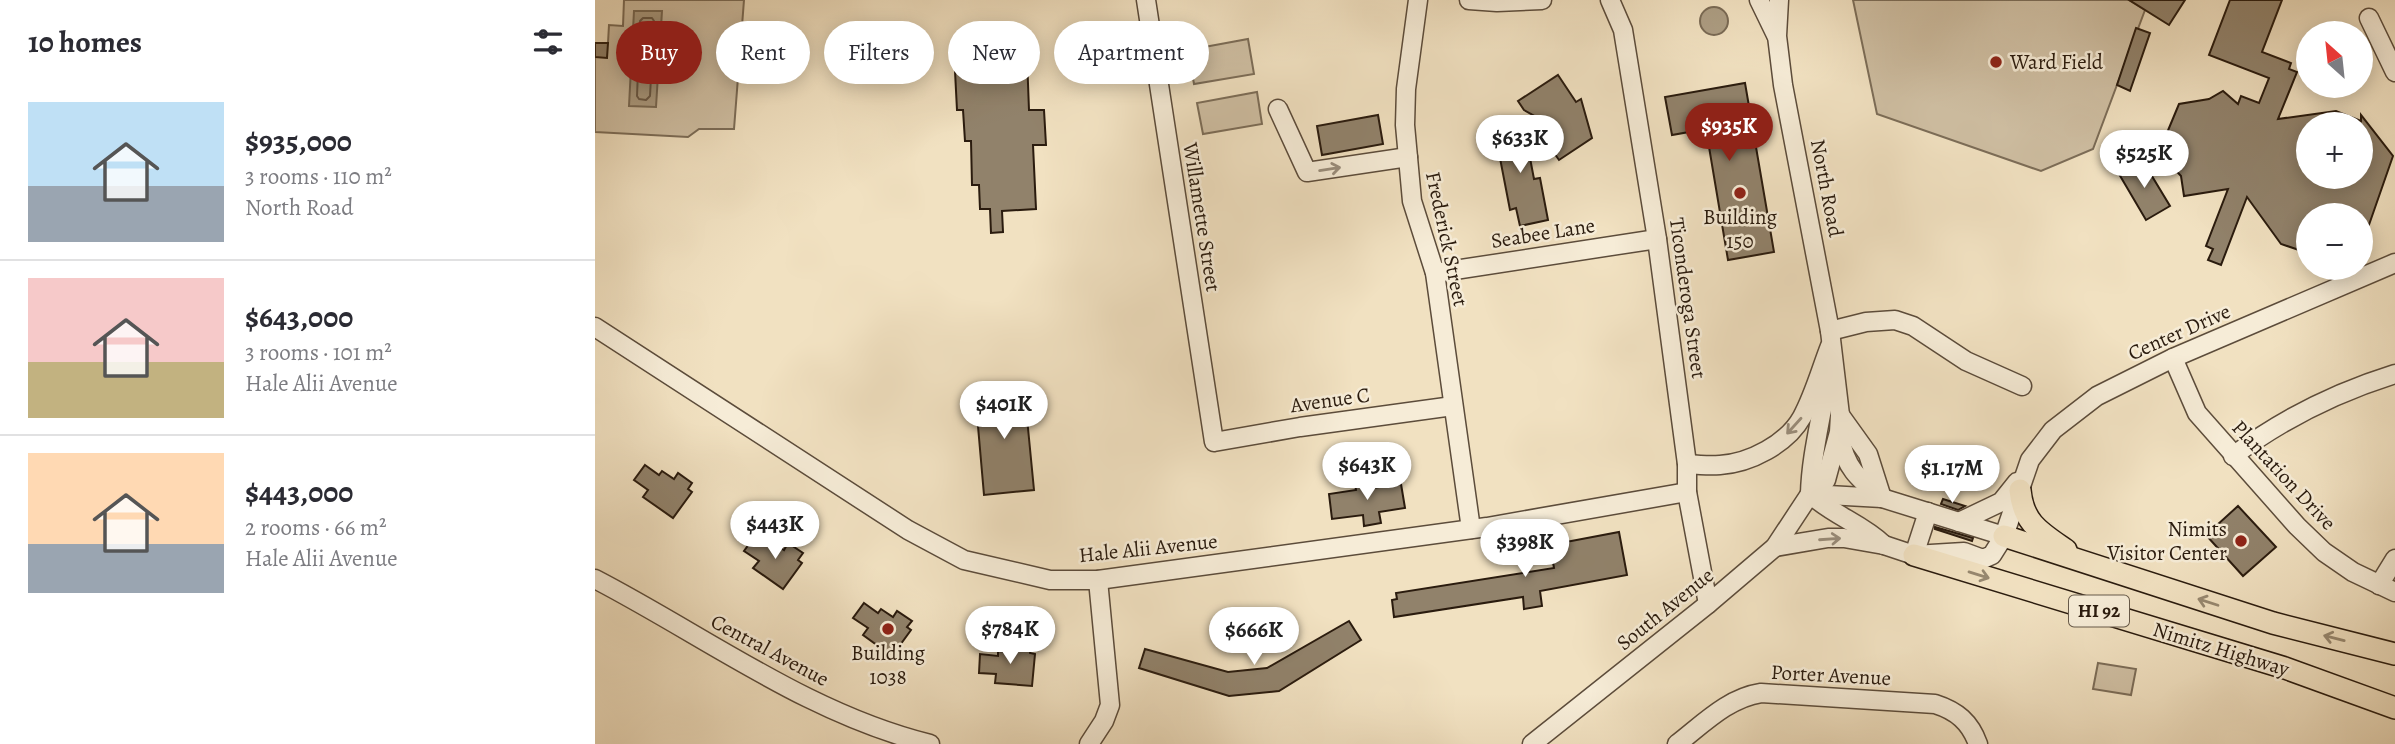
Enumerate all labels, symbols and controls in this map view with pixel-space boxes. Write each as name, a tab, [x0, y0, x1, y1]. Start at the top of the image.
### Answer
chip: Buy	[616, 21, 702, 84]
chip: Rent	[716, 21, 810, 84]
chip: Filters	[824, 21, 934, 84]
chip: New	[948, 21, 1040, 84]
chip: Apartment	[1054, 21, 1209, 84]
north arrow	[2296, 21, 2373, 98]
map controls	[2296, 21, 2373, 280]
text: 10 homes	[28, 22, 142, 62]
icon: filters	[529, 23, 567, 61]
place label: Ward Field	[2009, 48, 2104, 76]
marker: Ward Field	[1988, 54, 2004, 70]
pin: $935K	[1680, 104, 1778, 163]
text: $935K	[1701, 110, 1757, 141]
button: +	[2296, 112, 2373, 189]
pin: $633K	[1471, 116, 1569, 175]
text: $935,000	[245, 121, 352, 161]
text: $633K	[1492, 122, 1548, 153]
icon: home	[84, 130, 168, 214]
pin: $525K	[2095, 130, 2193, 190]
street label: North Road	[1804, 137, 1850, 240]
text: $525K	[2116, 137, 2172, 168]
street label: Willamette Street	[1176, 139, 1228, 294]
text: 3 rooms · 110 m²	[245, 161, 392, 192]
one-way arrow	[1318, 162, 1341, 175]
street label: Frederick Street	[1419, 169, 1475, 309]
marker: Building 150	[1732, 185, 1748, 201]
text: North Road	[245, 192, 354, 223]
place label: Building 150	[1703, 203, 1778, 255]
button: −	[2296, 203, 2373, 280]
street label: Seabee Lane	[1489, 211, 1597, 255]
street label: Ticonderoga Street	[1663, 216, 1713, 380]
text: $643,000	[245, 297, 353, 337]
street label: Center Drive	[2123, 297, 2235, 367]
icon: home	[84, 306, 168, 390]
text: 3 rooms · 101 m²	[245, 337, 392, 368]
text: Hale Alii Avenue	[245, 368, 398, 399]
street label: Avenue C	[1288, 381, 1371, 420]
pin: $401K	[955, 382, 1053, 441]
text: $401K	[976, 388, 1032, 419]
street label: Plantation Drive	[2226, 414, 2342, 536]
one-way arrow	[1786, 417, 1802, 435]
pin: $643K	[1318, 442, 1416, 502]
pin: $1.17M	[1895, 446, 2009, 505]
text: $643K	[1338, 449, 1396, 480]
text: $1.17M	[1921, 452, 1983, 483]
text: $443,000	[245, 472, 353, 512]
icon: home	[84, 481, 168, 565]
pin: $443K	[726, 502, 824, 561]
text: $443K	[746, 508, 804, 539]
text: 2 rooms · 66 m²	[245, 512, 387, 543]
place label: Nimits Visitor Center	[2106, 515, 2227, 567]
pin: $398K	[1476, 520, 1574, 579]
text: $398K	[1496, 526, 1554, 557]
street label: Hale Alii Avenue	[1077, 527, 1219, 569]
one-way arrow	[1818, 532, 1841, 545]
marker: Nimits Visitor Center	[2233, 533, 2249, 549]
text: Hale Alii Avenue	[245, 543, 398, 574]
street label: South Avenue	[1611, 561, 1719, 657]
one-way arrow	[1968, 569, 1990, 582]
one-way arrow	[2197, 595, 2219, 608]
road number: HI 92	[2069, 596, 2129, 626]
pin: $784K	[961, 606, 1059, 666]
street label: Central Avenue	[706, 607, 834, 693]
pin: $666K	[1205, 608, 1303, 667]
text: $784K	[981, 613, 1039, 644]
text: $666K	[1225, 614, 1283, 645]
street label: Nimitz Highway	[2149, 615, 2293, 683]
marker: Building 1038	[880, 621, 896, 637]
one-way arrow	[2323, 631, 2346, 645]
place label: Building 1038	[851, 639, 926, 691]
street label: Porter Avenue	[1770, 658, 1892, 692]

